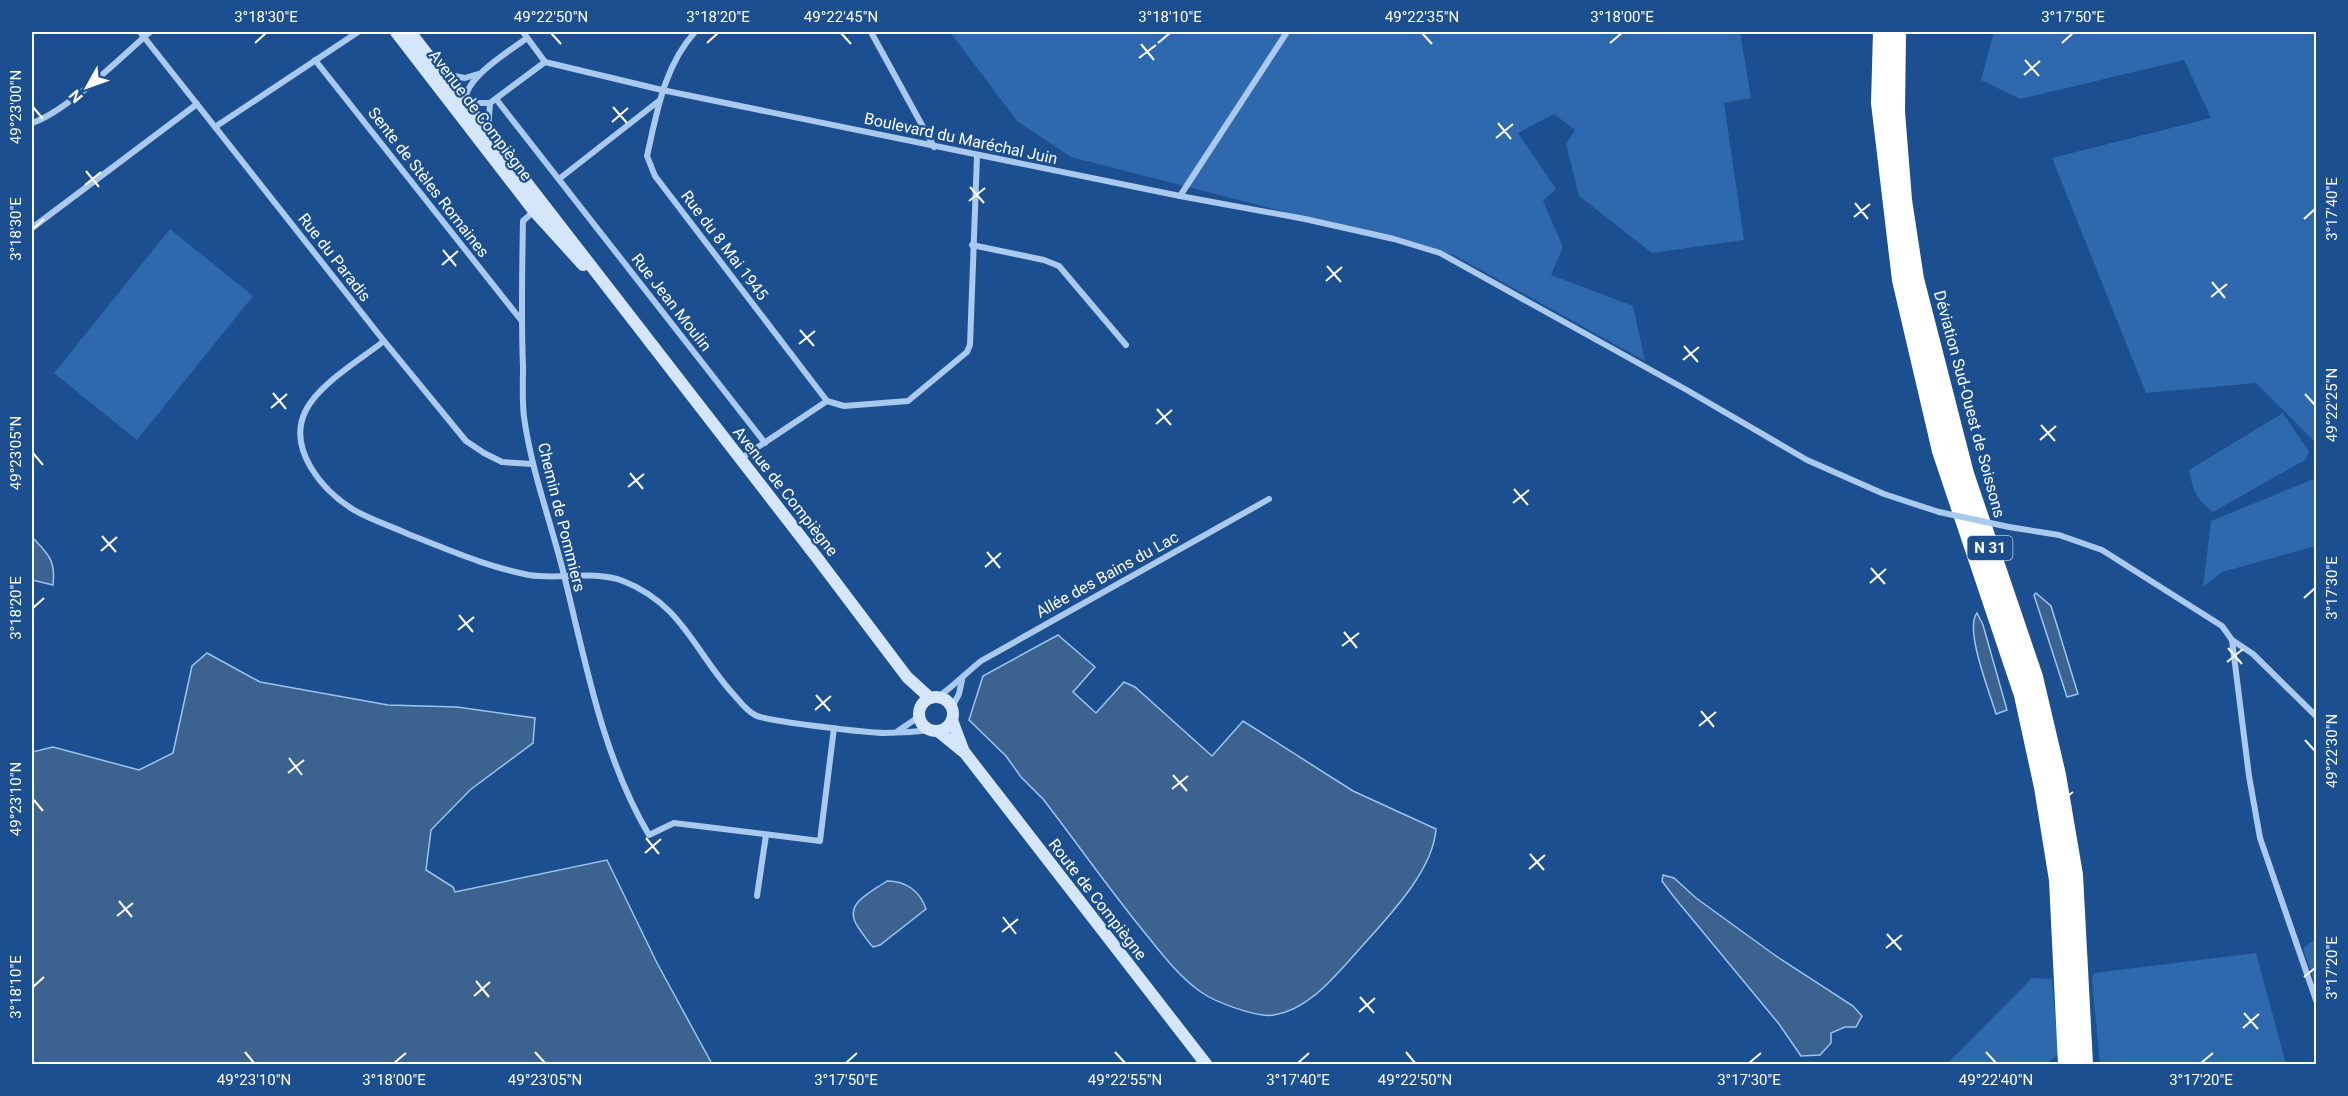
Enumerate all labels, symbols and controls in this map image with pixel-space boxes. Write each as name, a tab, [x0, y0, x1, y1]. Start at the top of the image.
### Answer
text: 3°18'30"E	[234, 8, 298, 26]
text: 49°22'50"N	[514, 8, 588, 26]
text: 3°18'20"E	[686, 8, 750, 26]
text: 49°22'45"N	[804, 8, 878, 26]
text: 3°18'10"E	[1138, 8, 1202, 26]
text: 49°22'35"N	[1385, 8, 1459, 26]
text: 3°18'00"E	[1590, 8, 1654, 26]
text: 3°17'50"E	[2041, 8, 2105, 26]
street label: Avenue de Compiègne	[425, 46, 536, 185]
north arrow	[57, 57, 117, 117]
text: 49°23'00"N	[7, 70, 25, 144]
text: N	[65, 86, 87, 107]
street label: Sente de Stèles Romaines	[364, 104, 493, 261]
street label: Boulevard du Maréchal Juin	[862, 109, 1059, 168]
text: 3°17'40"E	[2323, 177, 2341, 241]
street label: Rue du 8 Mai 1945	[677, 187, 772, 304]
text: 3°18'30"E	[7, 197, 25, 261]
street label: Rue du Paradis	[294, 209, 375, 305]
street label: Rue Jean Moulin	[628, 250, 716, 355]
street label: Déviation Sud-Ouest de Soissons	[1930, 288, 2009, 520]
text: 49°22'25"N	[2323, 368, 2341, 442]
text: 49°23'05"N	[7, 416, 25, 490]
street label: Avenue de Compiègne	[729, 423, 842, 560]
street label: Chemin de Pommiers	[534, 441, 589, 594]
street label: Allée des Bains du Lac	[1033, 527, 1182, 622]
road number: N 31	[1968, 536, 2012, 560]
text: 3°17'30"E	[2323, 556, 2341, 620]
text: 3°18'20"E	[7, 576, 25, 640]
text: 49°22'30"N	[2323, 714, 2341, 788]
text: 49°23'10"N	[7, 762, 25, 836]
street label: Route de Compiègne	[1044, 835, 1151, 964]
text: 3°17'20"E	[2323, 936, 2341, 1000]
text: 3°18'10"E	[7, 955, 25, 1019]
text: 49°23'10"N	[217, 1071, 291, 1089]
text: 3°18'00"E	[362, 1071, 426, 1089]
text: 49°23'05"N	[508, 1071, 582, 1089]
text: 3°17'50"E	[814, 1071, 878, 1089]
text: 49°22'55"N	[1088, 1071, 1162, 1089]
text: 3°17'40"E	[1266, 1071, 1330, 1089]
text: 49°22'50"N	[1378, 1071, 1452, 1089]
text: 3°17'30"E	[1717, 1071, 1781, 1089]
text: 49°22'40"N	[1959, 1071, 2033, 1089]
text: 3°17'20"E	[2169, 1071, 2233, 1089]

